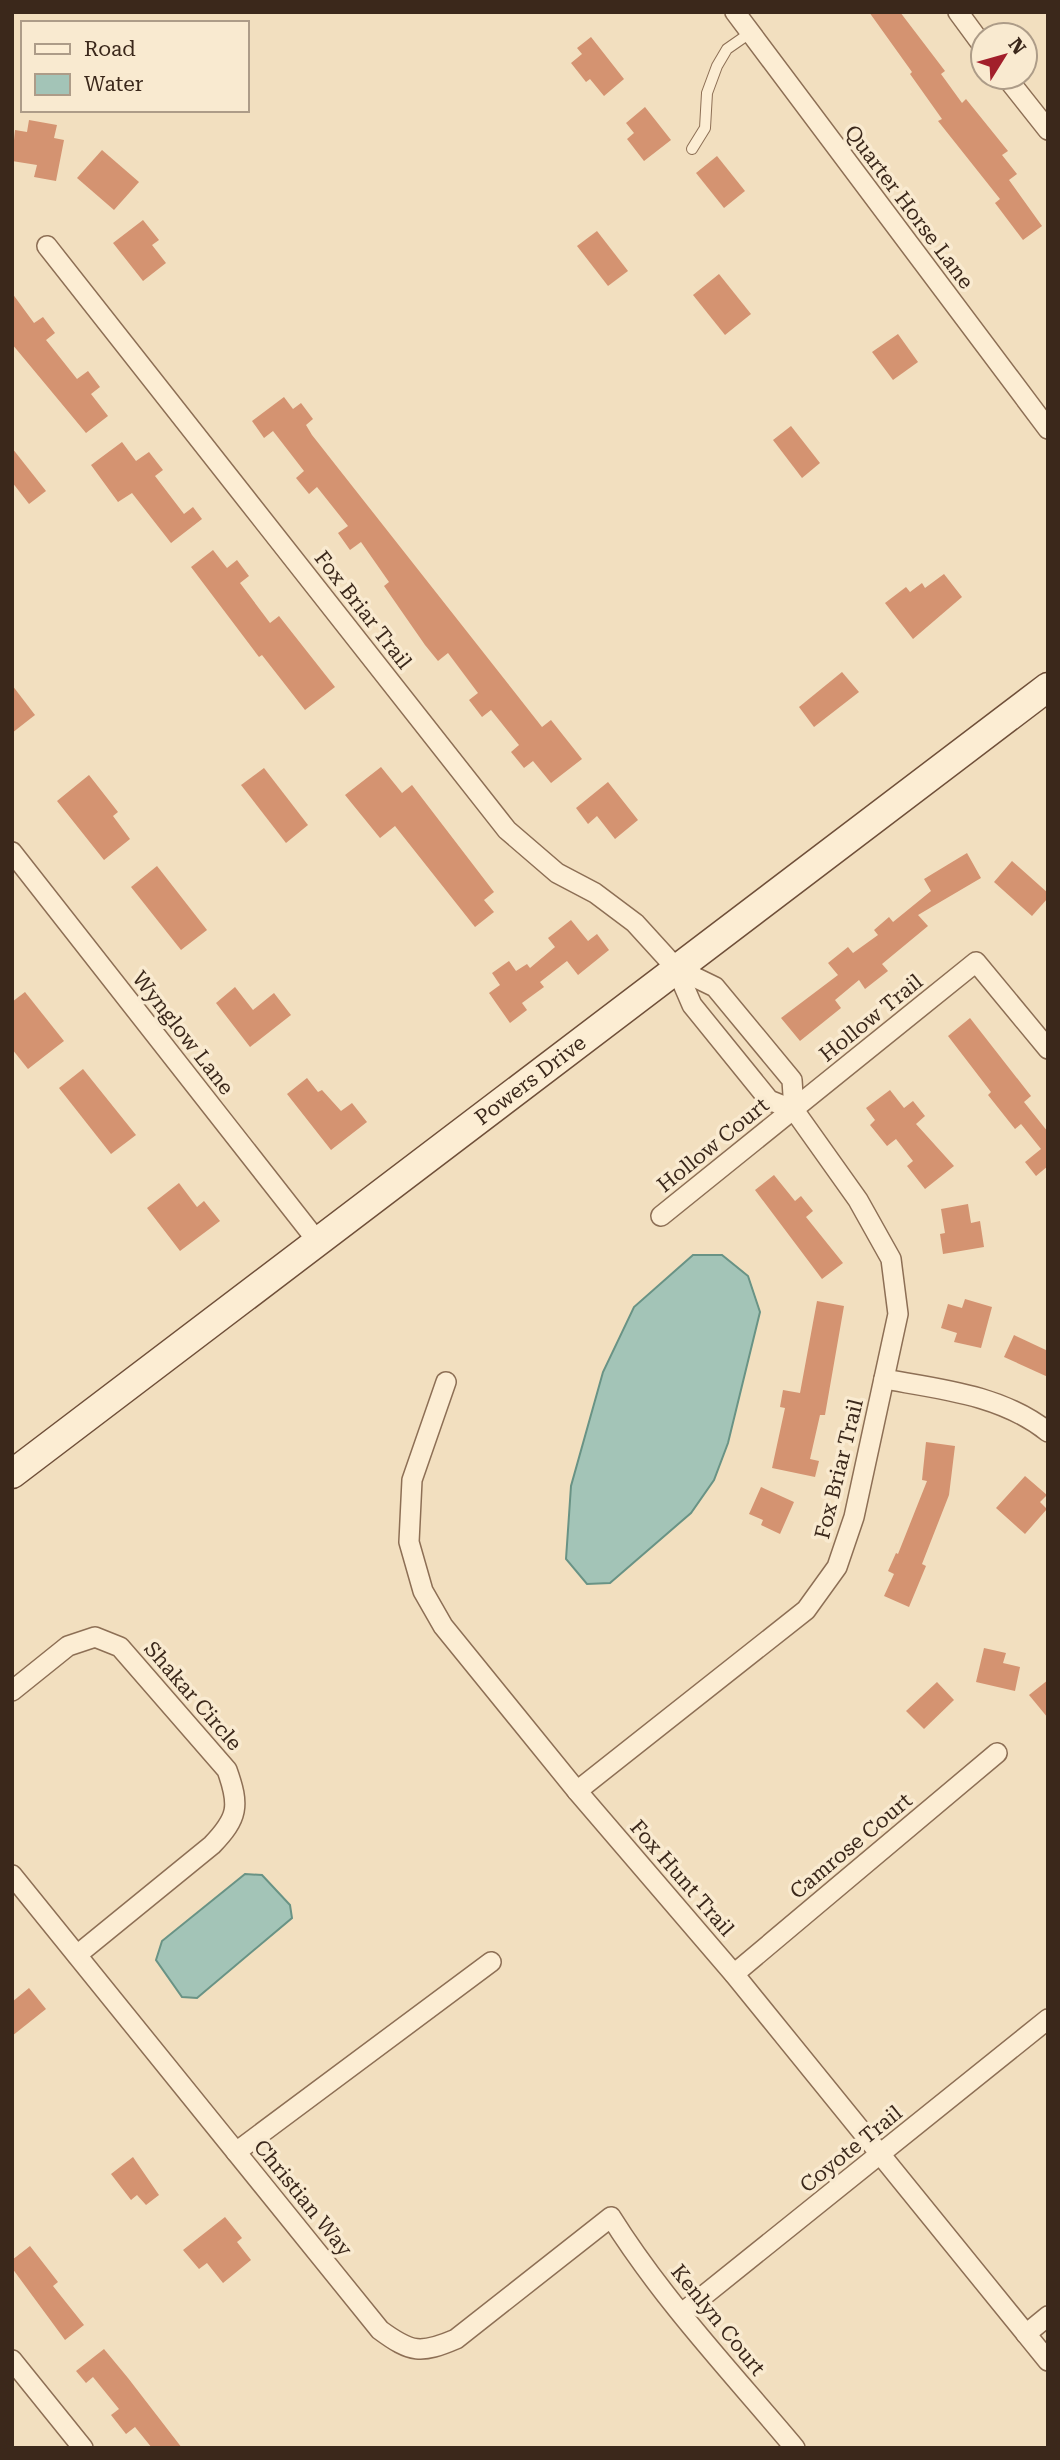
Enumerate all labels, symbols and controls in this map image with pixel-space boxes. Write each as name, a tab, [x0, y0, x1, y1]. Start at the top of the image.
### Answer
legend	[21, 21, 248, 112]
north arrow	[969, 21, 1039, 91]
text: N	[1004, 33, 1031, 59]
text: Road	[84, 37, 136, 61]
text: Water	[84, 72, 144, 96]
street label: Quarter Horse Lane	[840, 121, 978, 293]
street label: Fox Briar Trail	[309, 546, 417, 674]
street label: Wynglow Lane	[127, 966, 239, 1100]
street label: Hollow Trail	[815, 969, 928, 1067]
street label: Powers Drive	[470, 1030, 591, 1130]
street label: Hollow Court	[653, 1093, 774, 1197]
street label: Fox Briar Trail	[810, 1396, 868, 1541]
street label: Shakar Circle	[139, 1637, 247, 1755]
street label: Camrose Court	[785, 1788, 917, 1904]
street label: Fox Hunt Trail	[625, 1815, 739, 1941]
street label: Coyote Trail	[795, 2100, 907, 2197]
street label: Christian Way	[249, 2135, 358, 2261]
street label: Kenlyn Court	[666, 2260, 770, 2380]

